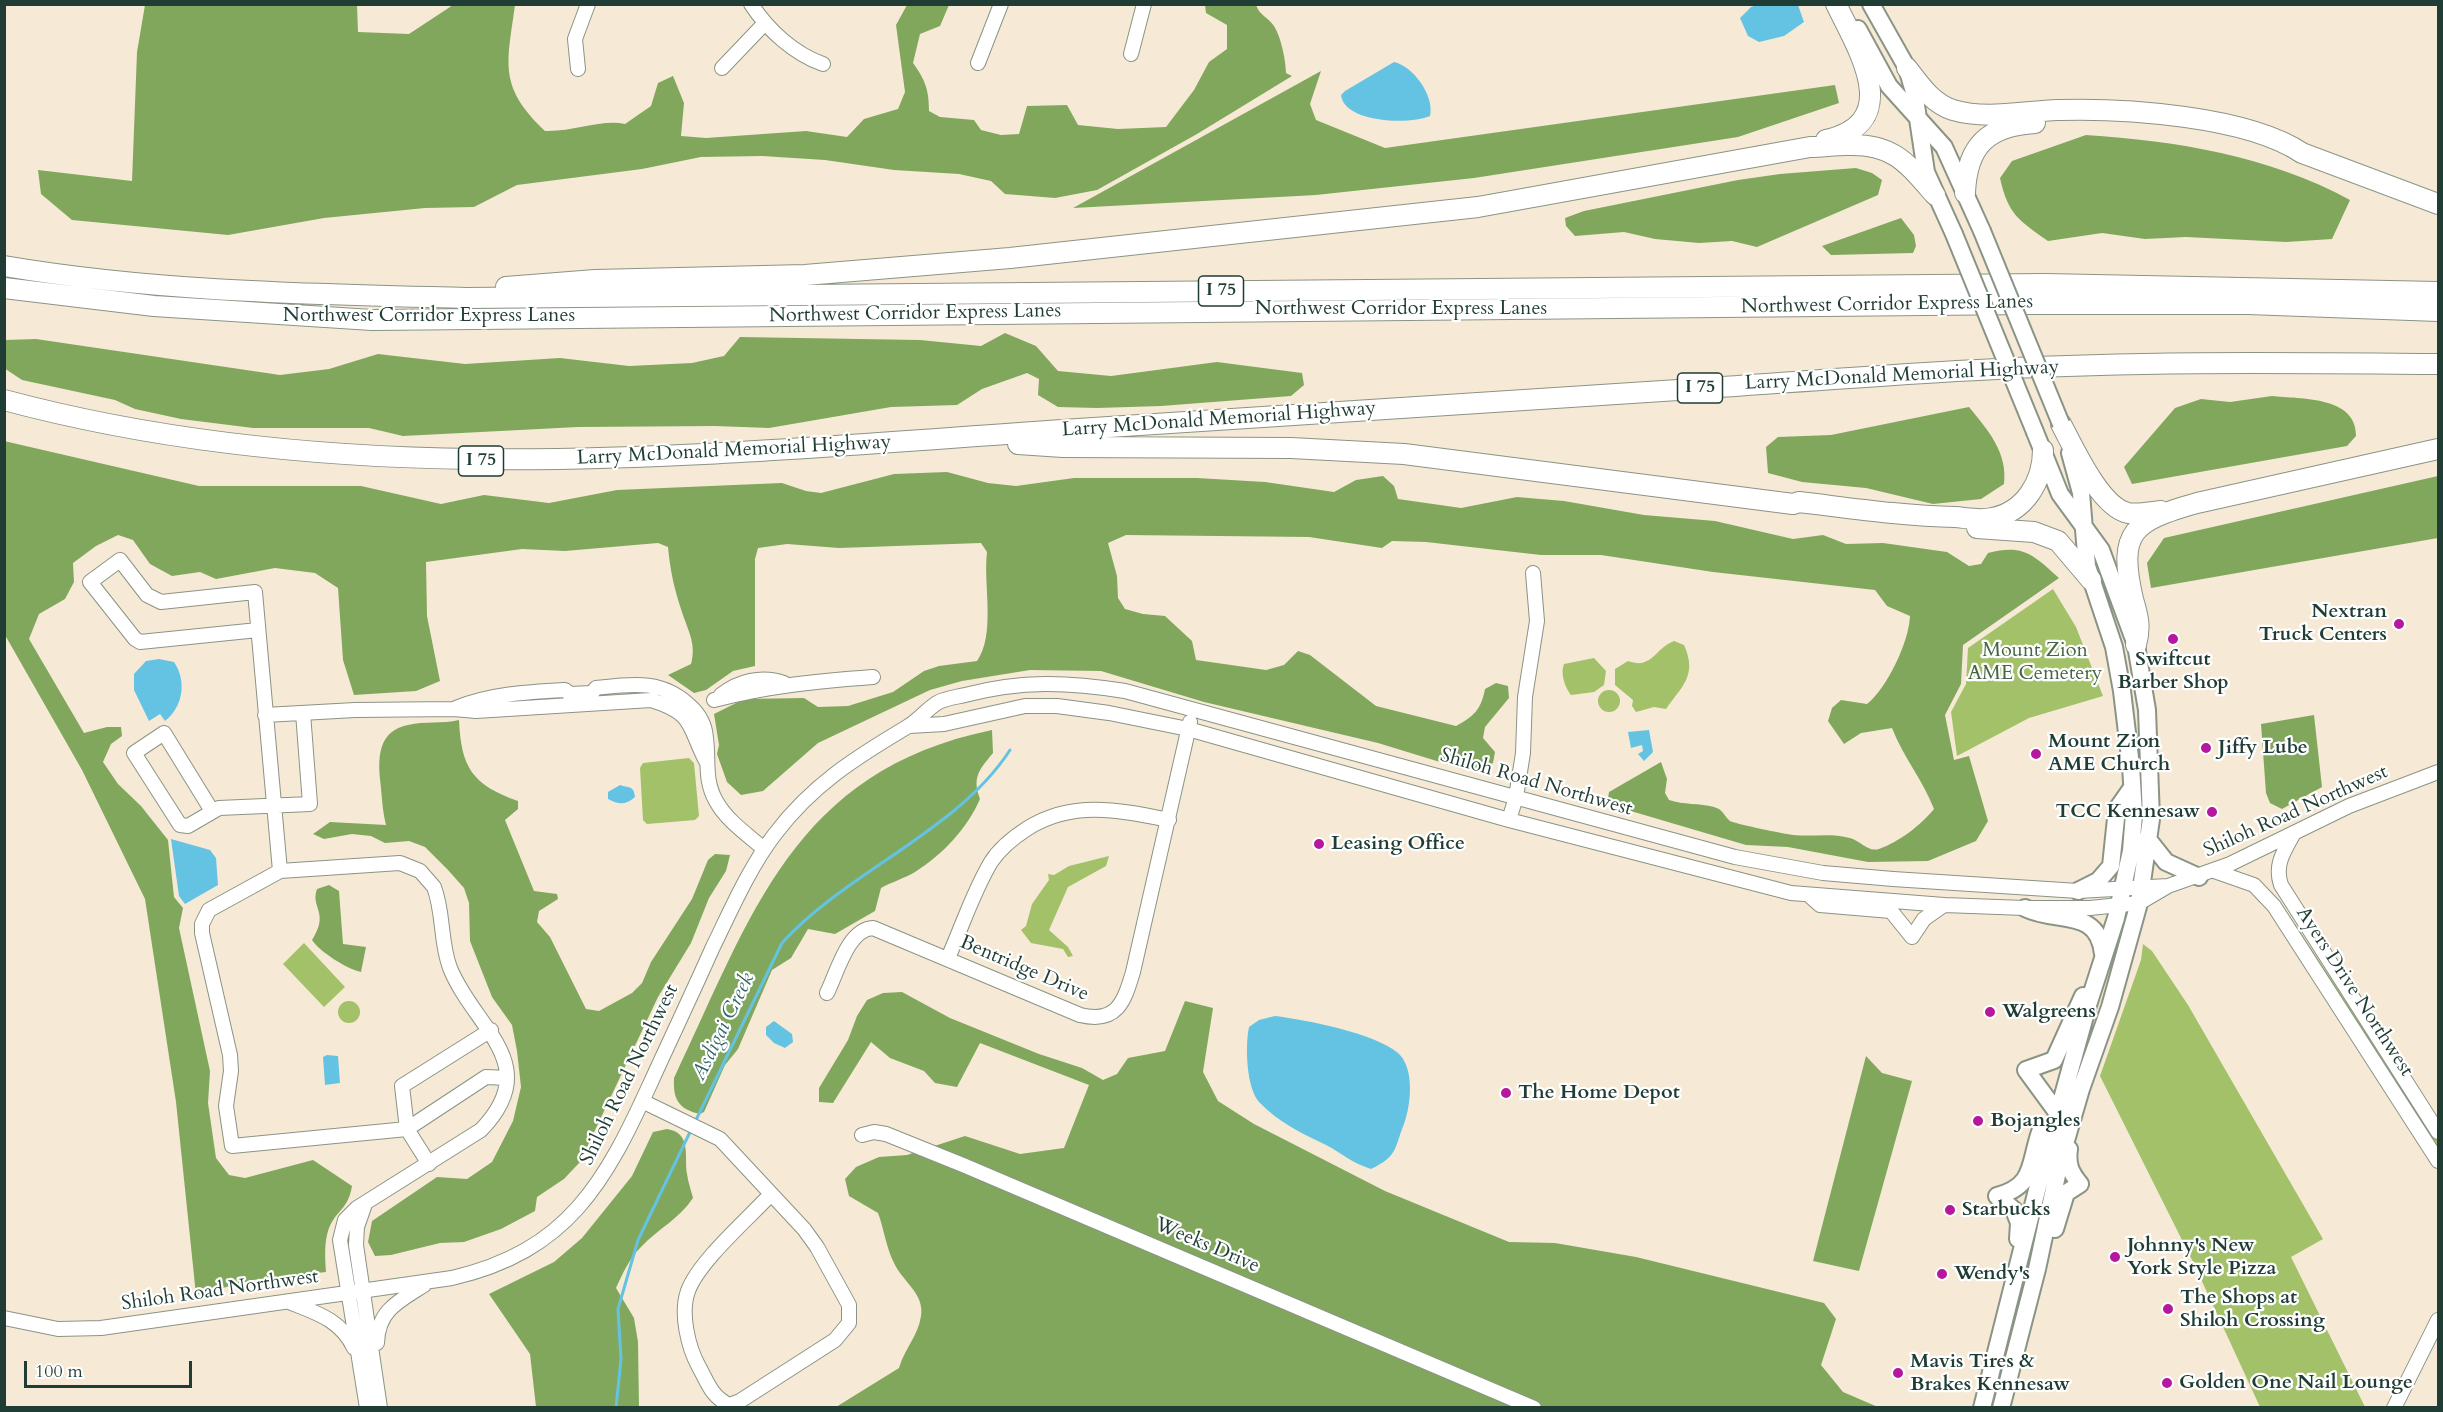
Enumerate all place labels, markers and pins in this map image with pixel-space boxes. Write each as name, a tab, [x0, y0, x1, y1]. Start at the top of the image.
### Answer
place label: Nextran Truck Centers	[2259, 600, 2387, 647]
marker: Nextran Truck Centers	[2392, 617, 2406, 631]
marker: Swiftcut Barber Shop	[2166, 632, 2180, 646]
place label: Swiftcut Barber Shop	[2117, 648, 2229, 695]
place label: Mount Zion AME Church	[2048, 730, 2170, 777]
place label: Jiffy Lube	[2218, 736, 2308, 760]
marker: Jiffy Lube	[2199, 741, 2213, 755]
marker: Mount Zion AME Church	[2029, 747, 2043, 761]
place label: TCC Kennesaw	[2056, 800, 2200, 824]
marker: TCC Kennesaw	[2205, 805, 2219, 819]
place label: Leasing Office	[1331, 832, 1465, 856]
marker: Leasing Office	[1312, 837, 1326, 851]
place label: Walgreens	[2002, 1000, 2096, 1024]
marker: Walgreens	[1983, 1005, 1997, 1019]
place label: The Home Depot	[1518, 1081, 1680, 1105]
marker: The Home Depot	[1499, 1086, 1513, 1100]
place label: Bojangles	[1990, 1109, 2080, 1133]
marker: Bojangles	[1971, 1114, 1985, 1128]
place label: Starbucks	[1962, 1198, 2050, 1222]
marker: Starbucks	[1943, 1203, 1957, 1217]
place label: Johnny's New York Style Pizza	[2127, 1234, 2276, 1281]
marker: Johnny's New York Style Pizza	[2108, 1250, 2122, 1264]
place label: Wendy's	[1954, 1262, 2030, 1286]
marker: Wendy's	[1935, 1267, 1949, 1281]
place label: The Shops at Shiloh Crossing	[2180, 1286, 2325, 1333]
marker: The Shops at Shiloh Crossing	[2161, 1302, 2175, 1316]
place label: Mavis Tires & Brakes Kennesaw	[1910, 1350, 2070, 1397]
marker: Mavis Tires & Brakes Kennesaw	[1891, 1366, 1905, 1380]
place label: Golden One Nail Lounge	[2179, 1371, 2413, 1395]
marker: Golden One Nail Lounge	[2160, 1376, 2174, 1390]

